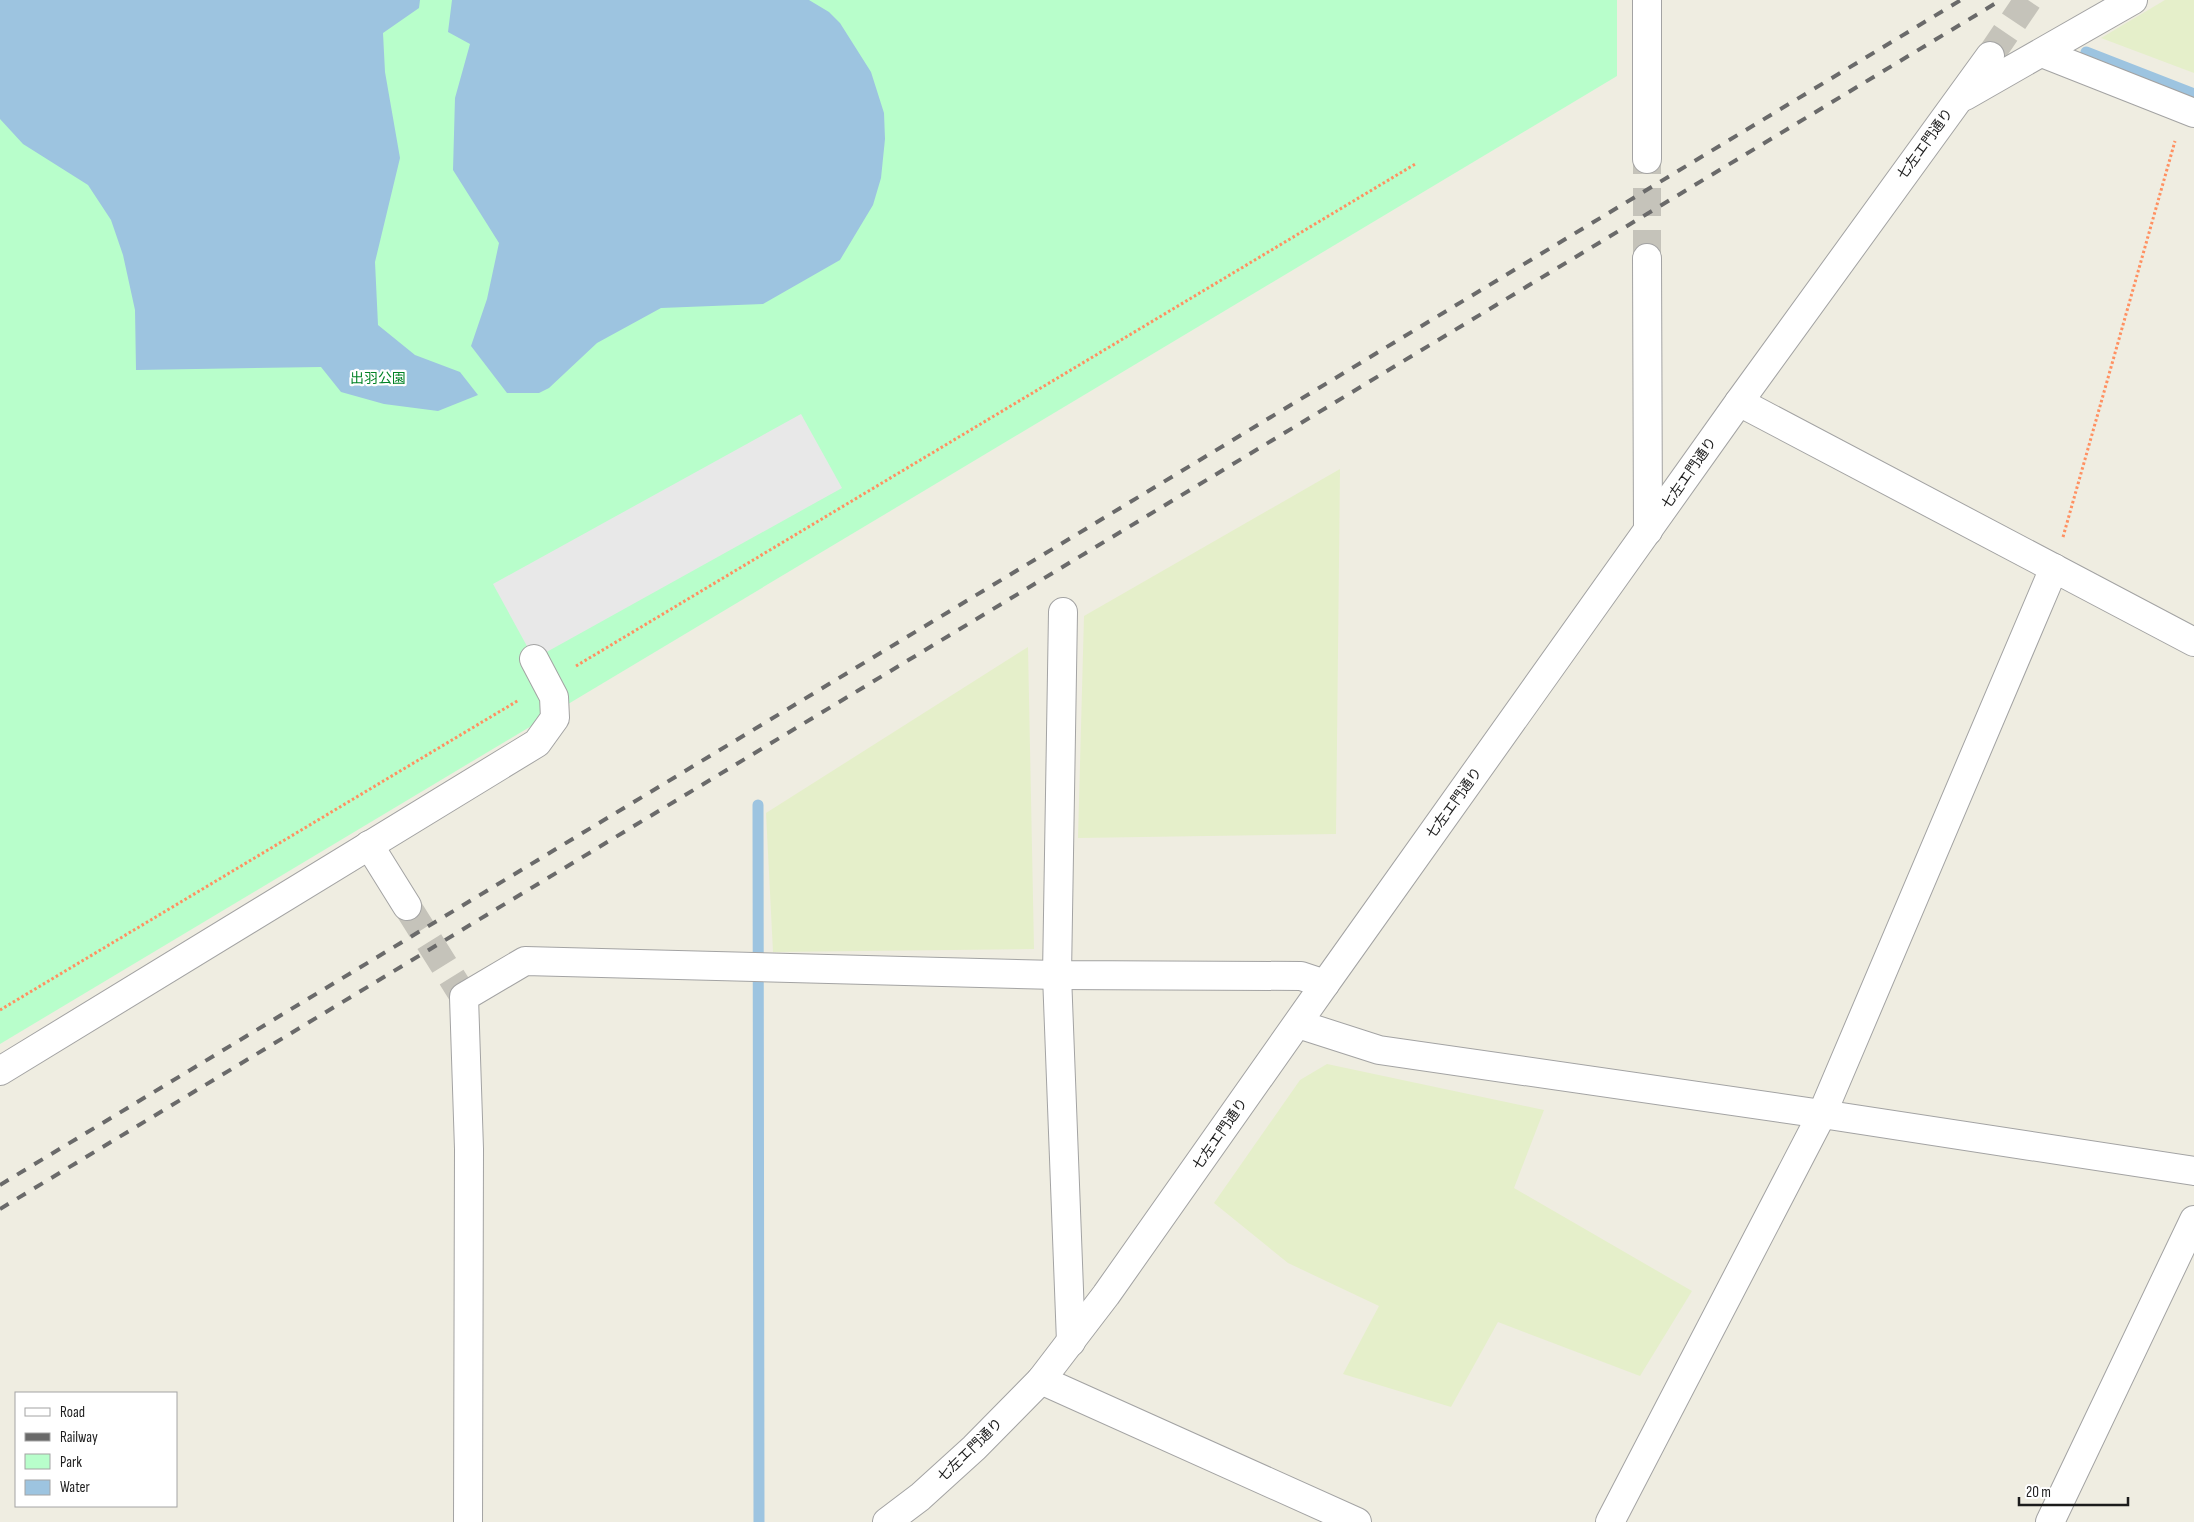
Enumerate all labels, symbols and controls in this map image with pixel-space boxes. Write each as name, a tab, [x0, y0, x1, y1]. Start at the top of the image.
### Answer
street label: 七左エ門通り	[1893, 105, 1957, 183]
park label: 出羽公園	[350, 370, 406, 387]
street label: 七左エ門通り	[1658, 434, 1720, 512]
street label: 七左エ門通り	[1422, 764, 1486, 842]
street label: 七左エ門通り	[1189, 1095, 1251, 1173]
legend	[15, 1392, 178, 1507]
text: Road	[60, 1403, 85, 1422]
street label: 七左エ門通り	[934, 1415, 1006, 1485]
text: Railway	[60, 1428, 98, 1447]
text: Park	[60, 1453, 82, 1472]
scale bar	[2019, 1474, 2128, 1506]
text: Water	[60, 1478, 91, 1497]
text: 20 m	[2026, 1483, 2051, 1502]

